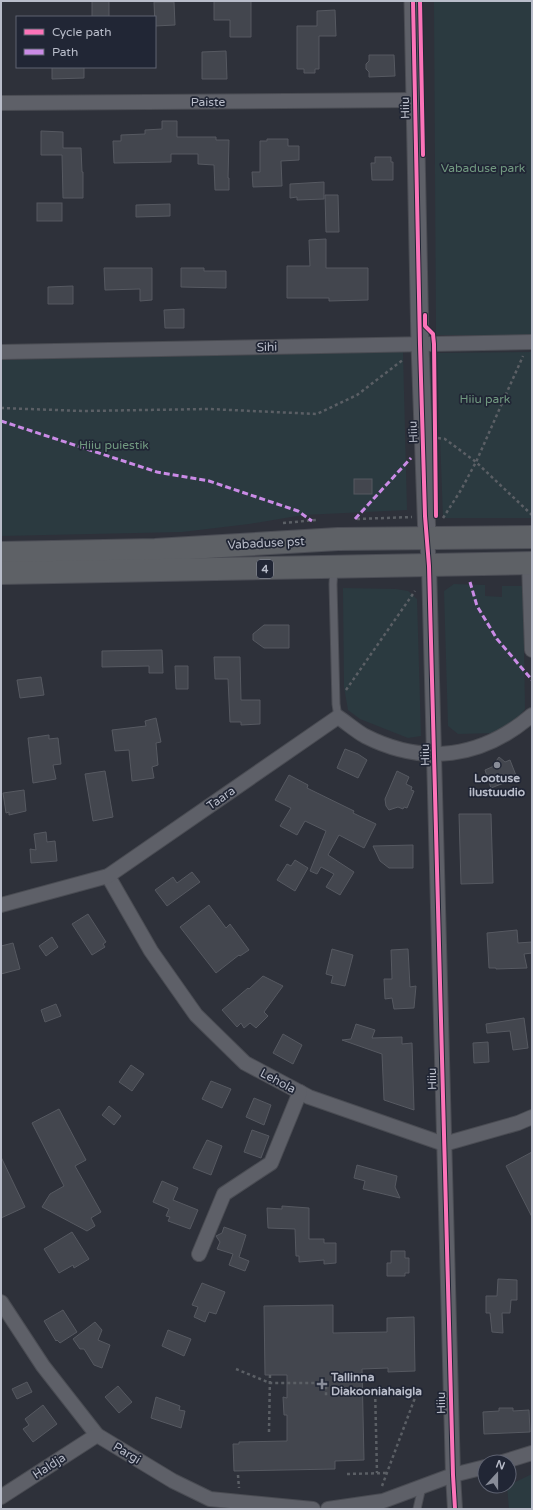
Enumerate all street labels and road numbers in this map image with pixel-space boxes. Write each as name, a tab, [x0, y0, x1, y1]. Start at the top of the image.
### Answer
street label: Paiste	[191, 95, 225, 109]
street label: Hiiu	[398, 97, 412, 119]
street label: Sihi	[257, 340, 277, 354]
street label: Hiiu	[406, 421, 420, 443]
street label: Vabaduse pst	[227, 534, 305, 552]
road number: 4	[257, 560, 273, 578]
street label: Hiiu	[418, 744, 432, 766]
street label: Taara	[204, 783, 238, 813]
street label: Lehola	[258, 1066, 298, 1096]
street label: Hiiu	[425, 1068, 439, 1090]
street label: Hiiu	[434, 1392, 448, 1414]
street label: Pargi	[111, 1439, 143, 1467]
street label: Haldja	[30, 1450, 68, 1482]

